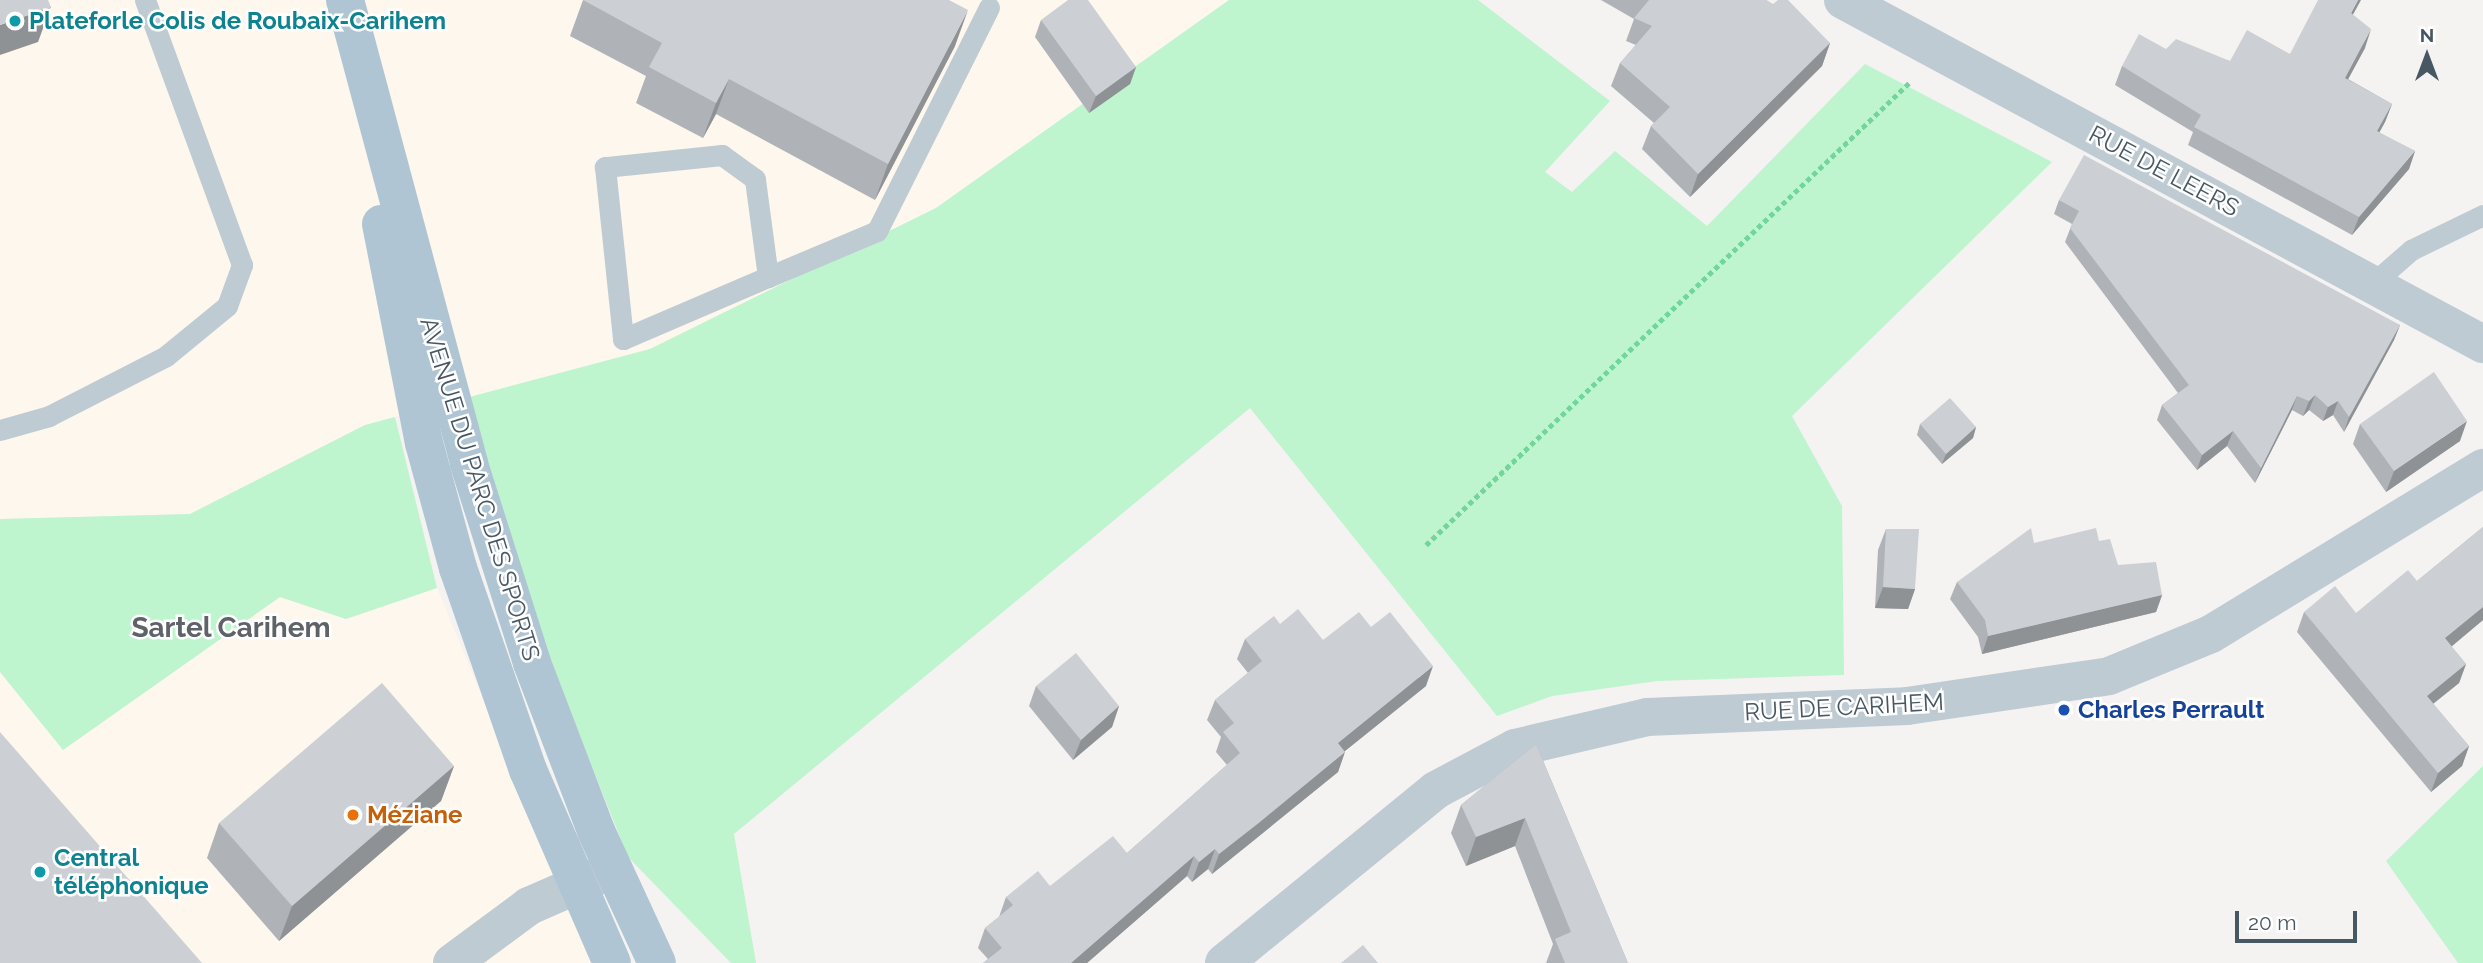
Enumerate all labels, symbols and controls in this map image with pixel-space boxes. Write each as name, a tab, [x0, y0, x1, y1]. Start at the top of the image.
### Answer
place label: Plateforle Colis de Roubaix-Carihem	[29, 7, 446, 35]
marker: Plateforle Colis de Roubaix-Carihem	[7, 13, 23, 29]
north arrow	[2392, 21, 2462, 91]
text: N	[2420, 24, 2434, 46]
street label: RUE DE LEERS	[2084, 119, 2244, 223]
street label: AVENUE DU PARC DES SPORTS	[414, 314, 546, 664]
district label: Sartel Carihem	[131, 611, 331, 645]
street label: RUE DE CARIHEM	[1743, 687, 1945, 727]
place label: Charles Perrault	[2078, 696, 2264, 724]
marker: Charles Perrault	[2056, 702, 2072, 718]
place label: Méziane	[367, 801, 462, 829]
marker: Méziane	[345, 807, 361, 823]
place label: Central téléphonique	[54, 844, 209, 900]
marker: Central téléphonique	[32, 864, 48, 880]
scale bar	[2238, 897, 2360, 941]
text: 20 m	[2248, 910, 2296, 935]

